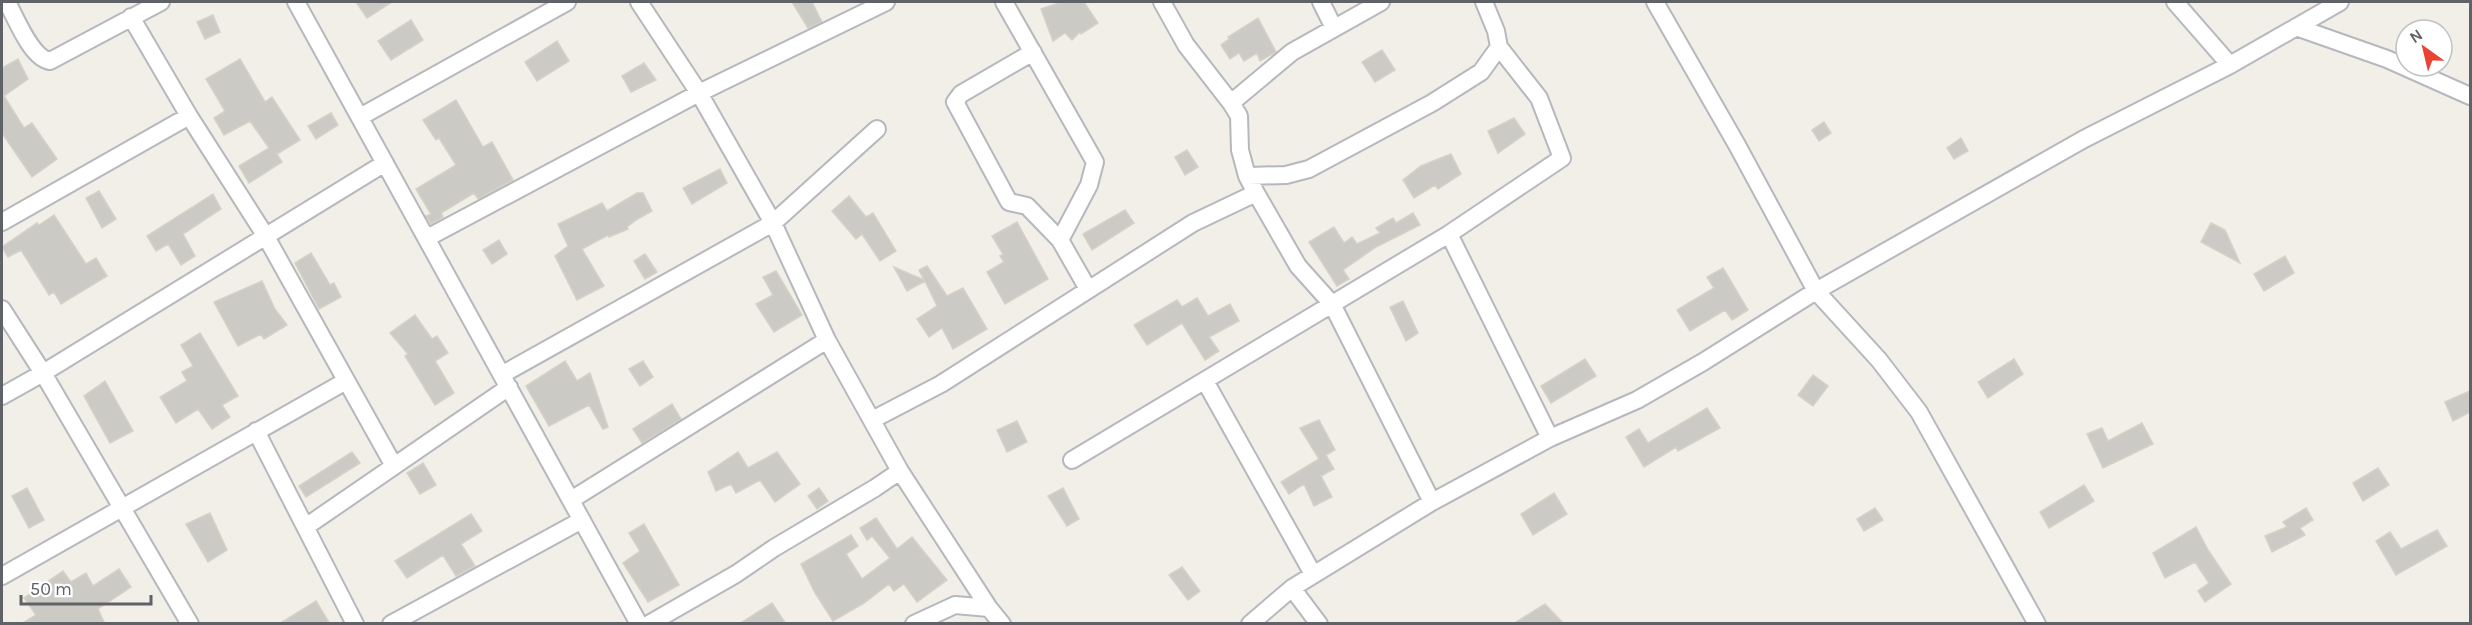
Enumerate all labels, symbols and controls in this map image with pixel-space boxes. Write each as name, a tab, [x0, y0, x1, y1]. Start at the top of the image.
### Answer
north arrow	[2394, 18, 2454, 78]
text: N	[2406, 25, 2426, 47]
scale bar	[21, 568, 152, 606]
text: 50 m	[30, 578, 72, 600]

